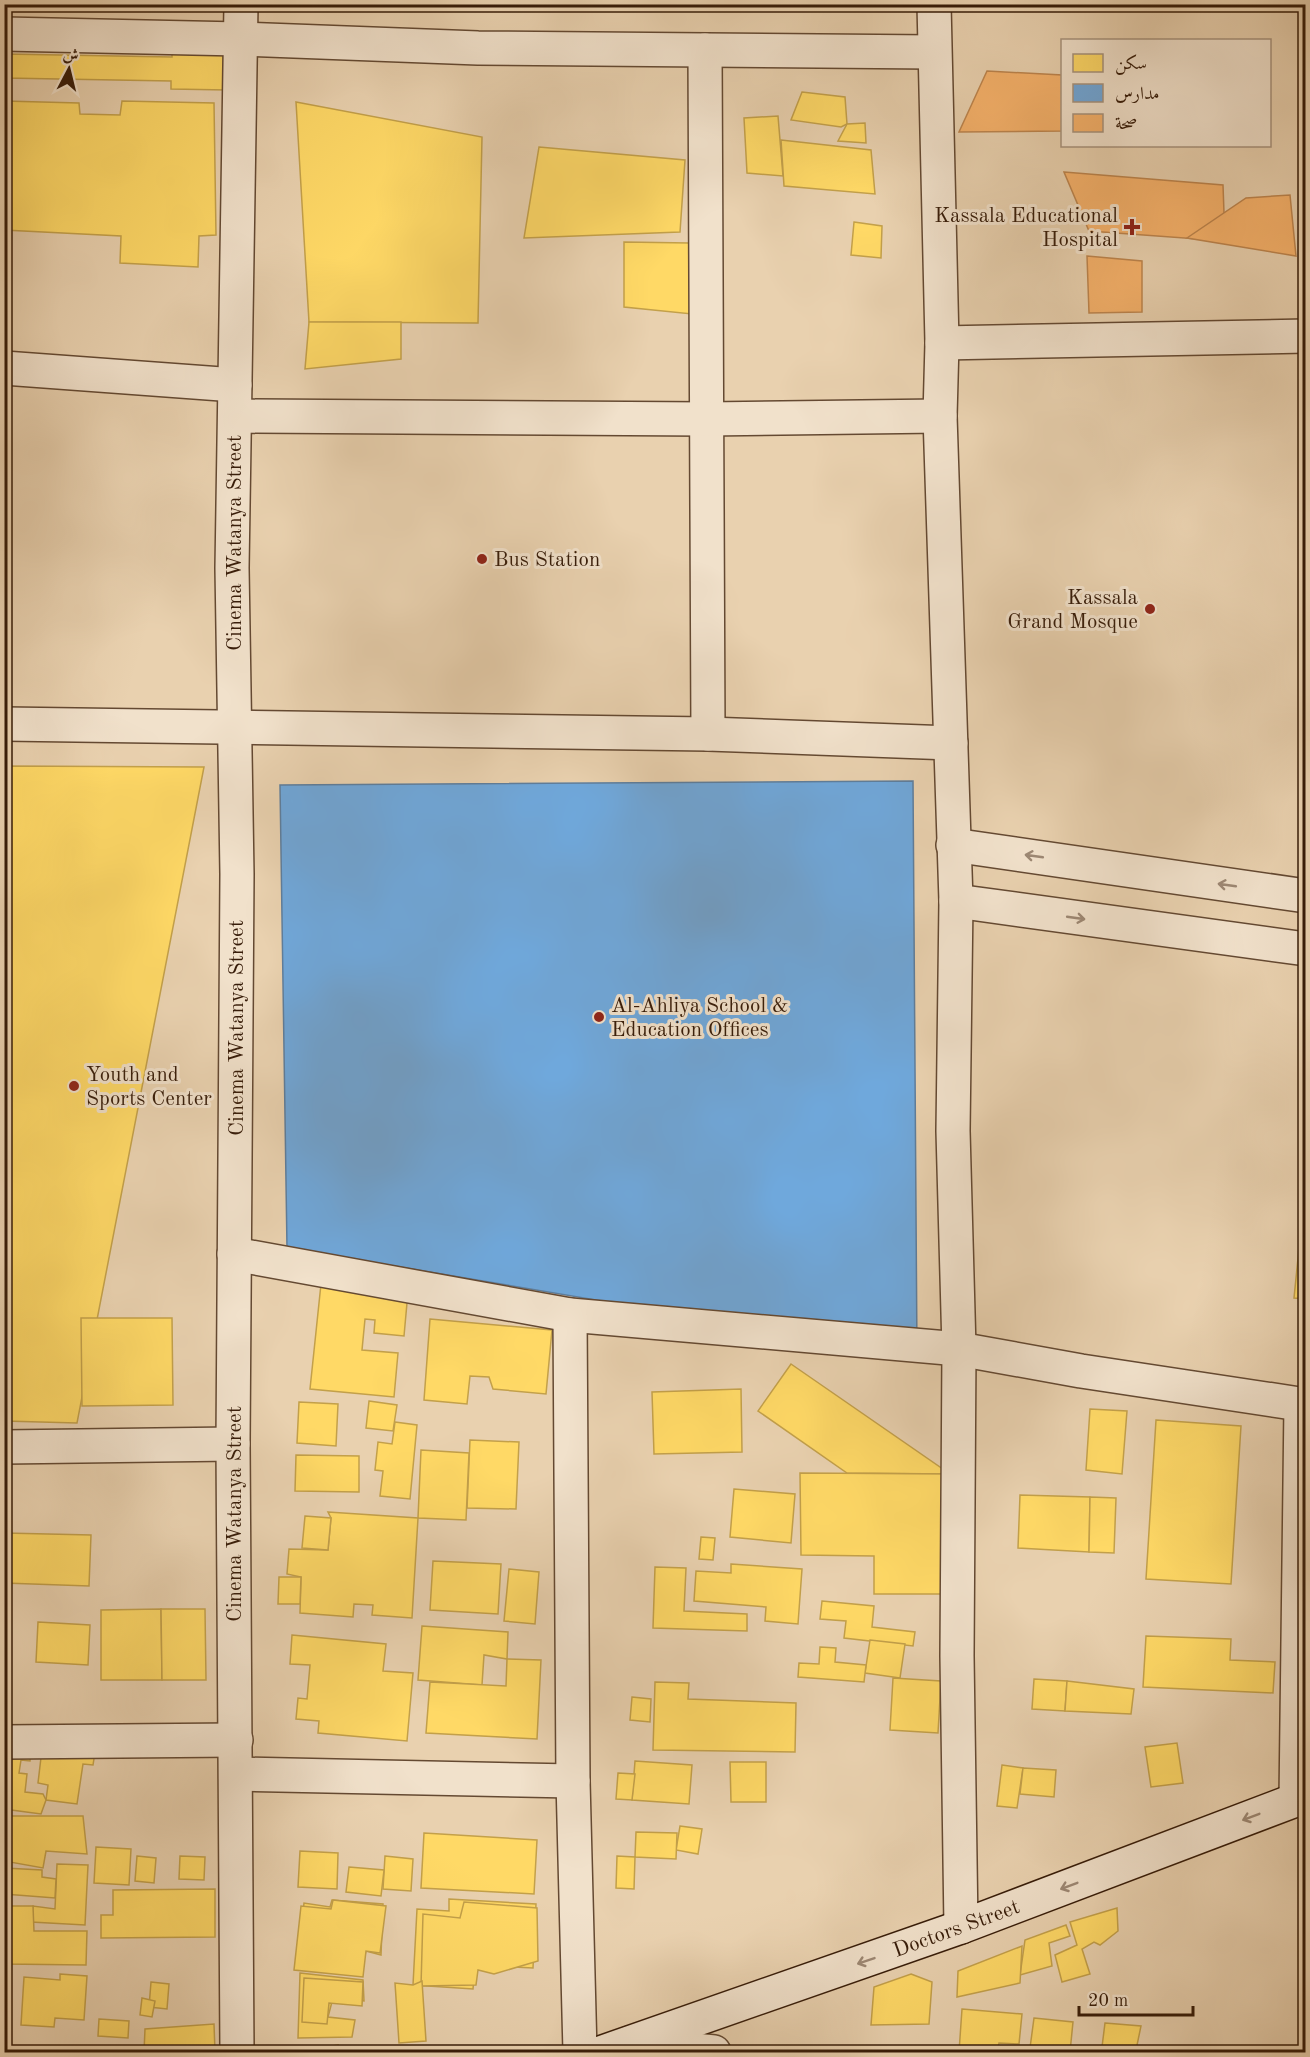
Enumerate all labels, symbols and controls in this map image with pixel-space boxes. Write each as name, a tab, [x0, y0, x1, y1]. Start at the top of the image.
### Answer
north arrow	[39, 39, 99, 99]
legend	[1061, 39, 1271, 147]
text: ش	[62, 47, 79, 65]
text: سكن	[1115, 54, 1147, 75]
text: مدارس	[1115, 85, 1159, 104]
text: صحة	[1115, 115, 1137, 133]
place label: Kassala Educational Hospital	[934, 206, 1118, 251]
marker: Kassala Educational Hospital	[1123, 218, 1141, 236]
street label: Cinema Watanya Street	[225, 435, 246, 651]
place label: Bus Station	[494, 550, 600, 571]
marker: Bus Station	[475, 552, 489, 566]
place label: Kassala Grand Mosque	[1007, 588, 1138, 633]
marker: Kassala Grand Mosque	[1143, 602, 1157, 616]
one-way arrow	[1025, 851, 1044, 862]
one-way arrow	[1217, 880, 1237, 891]
one-way arrow	[1066, 912, 1086, 923]
street label: Cinema Watanya Street	[227, 920, 248, 1136]
place label: Al-Ahliya School & Education Offices	[611, 996, 789, 1041]
marker: Al-Ahliya School & Education Offices	[592, 1010, 606, 1024]
place label: Youth and Sports Center	[86, 1065, 212, 1110]
marker: Youth and Sports Center	[67, 1079, 81, 1093]
street label: Cinema Watanya Street	[225, 1406, 246, 1622]
one-way arrow	[1242, 1812, 1261, 1823]
one-way arrow	[1060, 1882, 1079, 1893]
street label: Doctors Street	[890, 1897, 1023, 1962]
one-way arrow	[857, 1956, 876, 1967]
scale bar	[1079, 1979, 1193, 2017]
text: 20 m	[1088, 1992, 1128, 2010]

